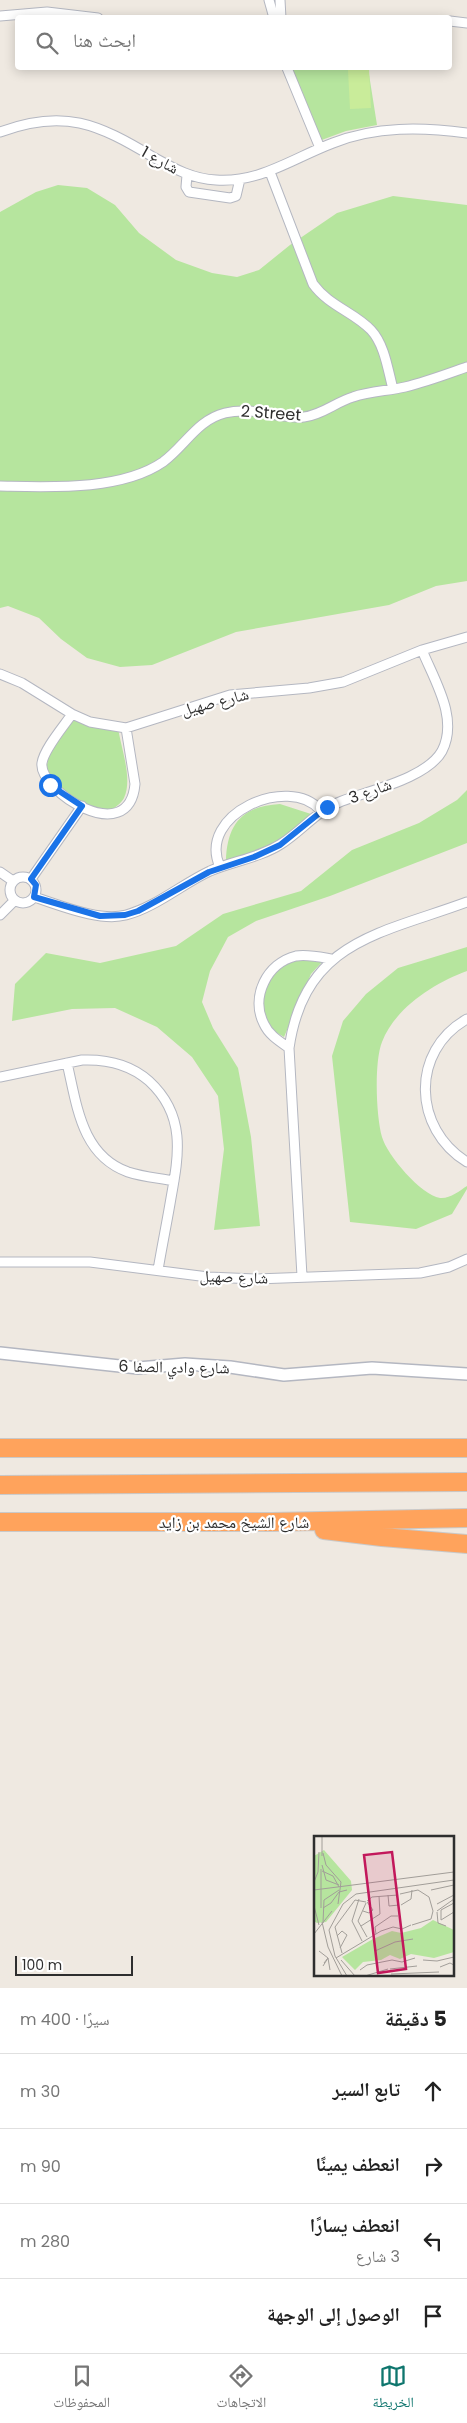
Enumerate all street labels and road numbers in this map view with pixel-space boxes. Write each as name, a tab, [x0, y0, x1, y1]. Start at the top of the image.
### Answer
street label: شارع 1	[137, 140, 183, 180]
street label: 2 Street	[240, 399, 302, 427]
street label: شارع صهيل	[179, 683, 251, 721]
street label: 3 شارع	[345, 773, 395, 809]
street label: شارع صهيل	[199, 1264, 269, 1290]
street label: شارع وادي الصفا 6	[118, 1355, 230, 1381]
street label: شارع الشيخ محمد بن زايد	[159, 1511, 309, 1534]

